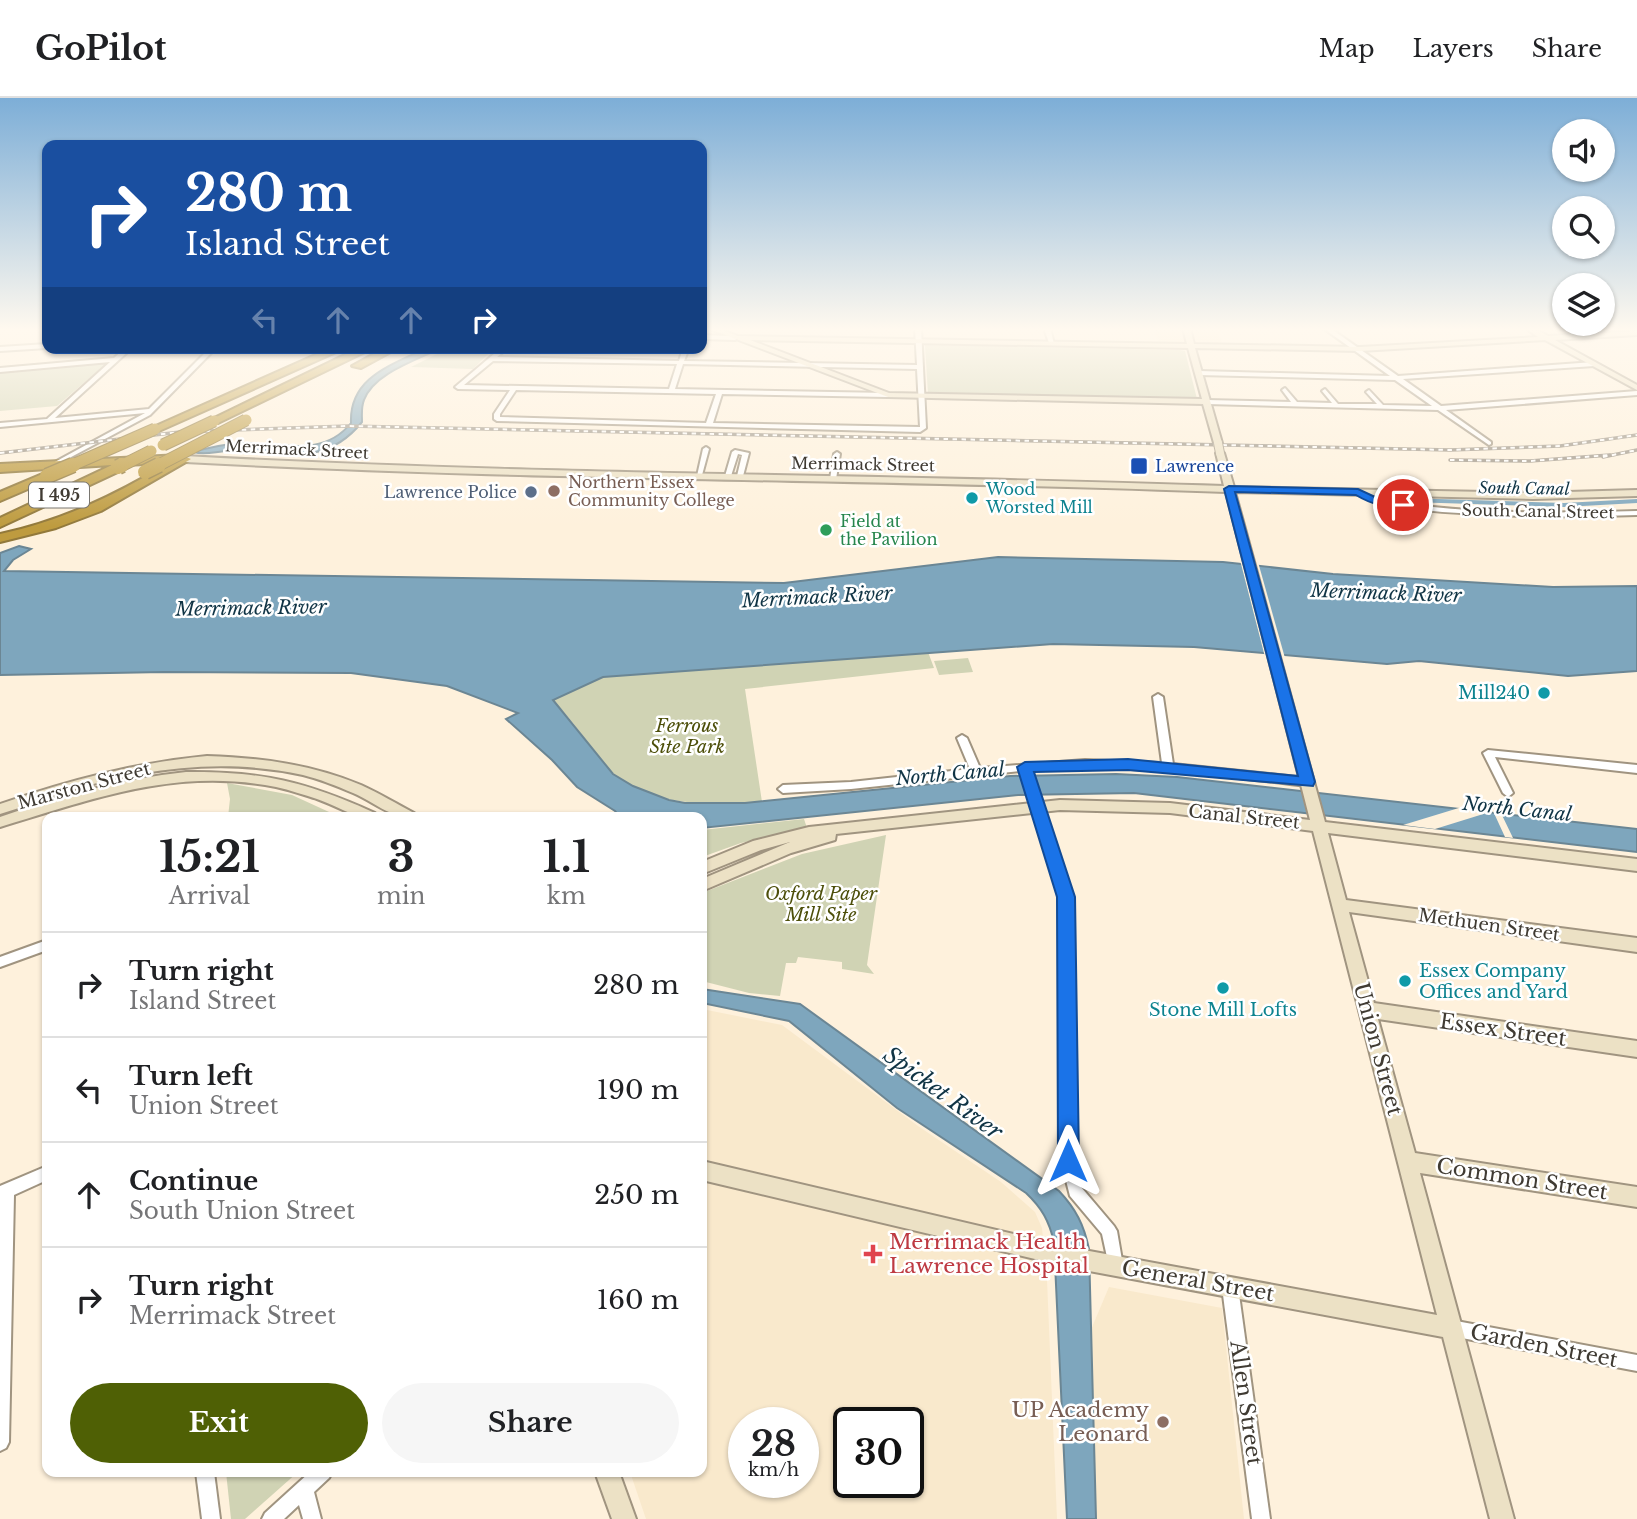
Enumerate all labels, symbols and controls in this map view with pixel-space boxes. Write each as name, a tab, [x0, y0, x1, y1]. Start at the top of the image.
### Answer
text: GoPilot	[35, 28, 167, 69]
text: Map	[1319, 34, 1375, 63]
text: Layers	[1413, 34, 1494, 63]
text: Share	[1532, 34, 1602, 63]
map controls	[1552, 119, 1615, 336]
button: sound	[1552, 119, 1615, 182]
text: 280 m	[185, 163, 352, 224]
icon: right	[70, 168, 161, 259]
button: search	[1552, 196, 1615, 259]
text: Island Street	[185, 224, 390, 264]
button: layers	[1552, 273, 1615, 336]
icon: left	[246, 301, 284, 339]
icon: ahead	[319, 301, 357, 339]
icon: ahead	[392, 301, 430, 339]
icon: right	[465, 301, 503, 339]
street label: Merrimack Street	[225, 435, 369, 463]
street label: Merrimack Street	[791, 453, 935, 475]
marker: Lawrence	[1129, 456, 1149, 476]
place label: Lawrence	[1155, 456, 1234, 476]
place label: Northern Essex Community College	[568, 472, 735, 510]
pin	[1373, 475, 1433, 535]
water label: South Canal	[1478, 477, 1571, 499]
place label: Wood Worsted Mill	[985, 479, 1093, 517]
road number: I 495	[29, 482, 89, 508]
place label: Lawrence Police	[384, 482, 517, 502]
marker: Northern Essex Community College	[546, 483, 562, 499]
marker: Lawrence Police	[523, 484, 539, 500]
icon: arrive	[1384, 486, 1422, 524]
marker: Wood Worsted Mill	[964, 490, 980, 506]
street label: South Canal Street	[1462, 500, 1614, 522]
place label: Field at the Pavilion	[840, 511, 938, 549]
marker: Field at the Pavilion	[818, 522, 834, 538]
water label: Merrimack River	[1309, 579, 1463, 607]
water label: Merrimack River	[740, 581, 894, 612]
water label: Merrimack River	[174, 595, 328, 621]
place label: Mill240	[1458, 682, 1530, 704]
marker: Mill240	[1536, 685, 1552, 701]
park label: Ferrous Site Park	[649, 715, 725, 758]
street label: Marston Street	[15, 758, 153, 814]
water label: North Canal	[893, 758, 1006, 790]
water label: North Canal	[1460, 792, 1573, 826]
street label: Canal Street	[1187, 800, 1301, 834]
text: 15:21	[159, 831, 260, 883]
text: 3	[388, 831, 415, 883]
text: 1.1	[542, 831, 590, 883]
text: Arrival	[169, 882, 250, 910]
text: min	[377, 882, 425, 910]
text: km	[547, 882, 586, 910]
park label: Oxford Paper Mill Site	[765, 883, 878, 926]
street label: Methuen Street	[1417, 904, 1561, 946]
text: Turn right	[129, 955, 274, 987]
place label: Essex Company Offices and Yard	[1419, 960, 1568, 1003]
icon: right	[70, 966, 108, 1004]
text: 280 m	[593, 969, 679, 1001]
marker: Essex Company Offices and Yard	[1397, 973, 1413, 989]
marker: Stone Mill Lofts	[1215, 980, 1231, 996]
street label: Union Street	[1348, 980, 1408, 1118]
text: Island Street	[129, 987, 276, 1015]
place label: Stone Mill Lofts	[1149, 999, 1297, 1021]
street label: Essex Street	[1438, 1008, 1568, 1052]
water label: Spicket River	[878, 1040, 1009, 1146]
text: Turn left	[129, 1060, 253, 1092]
icon: left	[70, 1071, 108, 1109]
text: 190 m	[597, 1074, 679, 1106]
text: Union Street	[129, 1092, 278, 1120]
position arrow	[1031, 1124, 1105, 1198]
street label: Common Street	[1435, 1153, 1610, 1205]
text: Continue	[129, 1165, 258, 1197]
icon: ahead	[70, 1176, 108, 1214]
text: 250 m	[594, 1179, 679, 1211]
text: South Union Street	[129, 1197, 355, 1225]
place label: Merrimack Health Lawrence Hospital	[889, 1229, 1089, 1279]
marker: Merrimack Health Lawrence Hospital	[863, 1244, 883, 1264]
street label: General Street	[1120, 1255, 1276, 1307]
text: Turn right	[129, 1270, 274, 1302]
icon: right	[70, 1281, 108, 1319]
text: 160 m	[597, 1284, 679, 1316]
text: Merrimack Street	[129, 1302, 336, 1330]
street label: Garden Street	[1468, 1319, 1620, 1373]
street label: Allen Street	[1224, 1338, 1268, 1467]
button: Exit	[70, 1383, 368, 1463]
button: Share	[382, 1383, 679, 1463]
place label: UP Academy Leonard	[1011, 1397, 1150, 1447]
speed limit sign: 30	[833, 1407, 924, 1498]
marker: UP Academy Leonard	[1155, 1414, 1171, 1430]
text: 28	[751, 1422, 796, 1465]
text: km/h	[748, 1459, 799, 1481]

